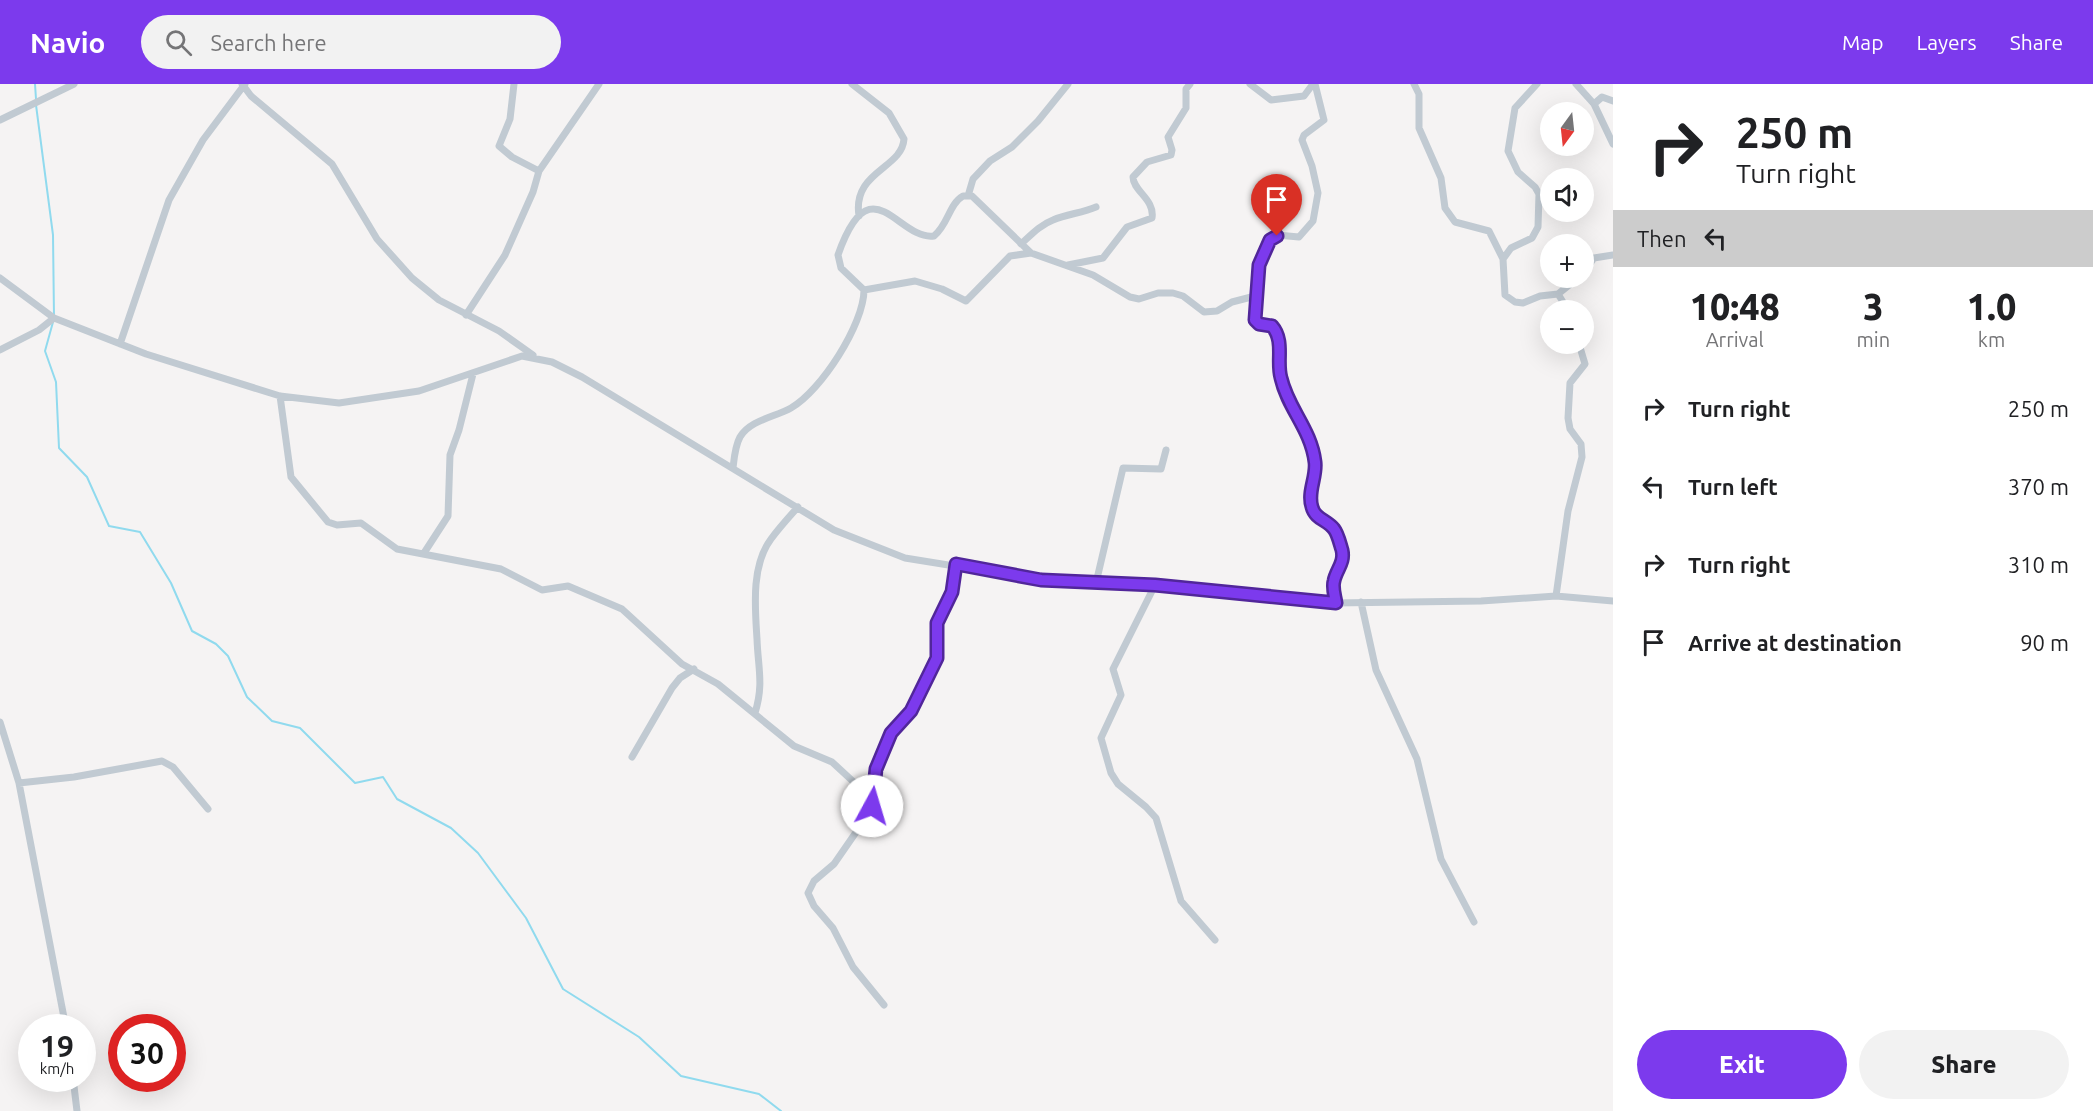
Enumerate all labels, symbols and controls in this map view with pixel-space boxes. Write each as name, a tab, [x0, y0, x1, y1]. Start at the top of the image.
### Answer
search box	[141, 15, 561, 69]
icon: search	[162, 26, 195, 59]
text: Navio	[30, 27, 105, 58]
text: Search here	[210, 30, 327, 55]
text: Map	[1842, 30, 1883, 54]
text: Layers	[1916, 30, 1977, 54]
text: Share	[2010, 30, 2063, 54]
north arrow	[1540, 102, 1594, 156]
map controls	[1540, 102, 1594, 354]
icon: right	[1637, 108, 1715, 186]
text: 250 m	[1736, 109, 1853, 156]
text: Turn right	[1736, 158, 1856, 188]
button: sound	[1540, 168, 1594, 222]
pin	[1251, 174, 1302, 236]
icon: arrive	[1260, 183, 1293, 216]
icon: left	[1699, 222, 1732, 255]
text: Then	[1637, 226, 1687, 251]
button: +	[1540, 234, 1594, 288]
text: 10:48	[1690, 286, 1780, 327]
text: 3	[1863, 286, 1883, 327]
text: 1.0	[1967, 286, 2016, 327]
button: −	[1540, 300, 1594, 354]
text: Arrival	[1706, 328, 1764, 351]
text: min	[1857, 328, 1890, 351]
text: km	[1978, 328, 2005, 351]
icon: right	[1637, 392, 1670, 425]
text: Turn right	[1688, 396, 1790, 421]
text: 250 m	[2008, 396, 2069, 421]
icon: left	[1637, 470, 1670, 503]
text: Turn left	[1688, 474, 1778, 499]
text: 370 m	[2008, 474, 2069, 499]
icon: right	[1637, 548, 1670, 581]
text: Turn right	[1688, 552, 1790, 577]
text: 310 m	[2008, 552, 2069, 577]
icon: arrive	[1637, 626, 1670, 659]
text: Arrive at destination	[1688, 630, 1902, 655]
text: 90 m	[2020, 630, 2069, 655]
position arrow	[840, 774, 904, 838]
speed limit sign: 30	[108, 1014, 186, 1092]
text: 19	[40, 1029, 74, 1063]
button: Exit	[1637, 1030, 1847, 1099]
button: Share	[1859, 1030, 2069, 1099]
text: km/h	[40, 1060, 74, 1077]

